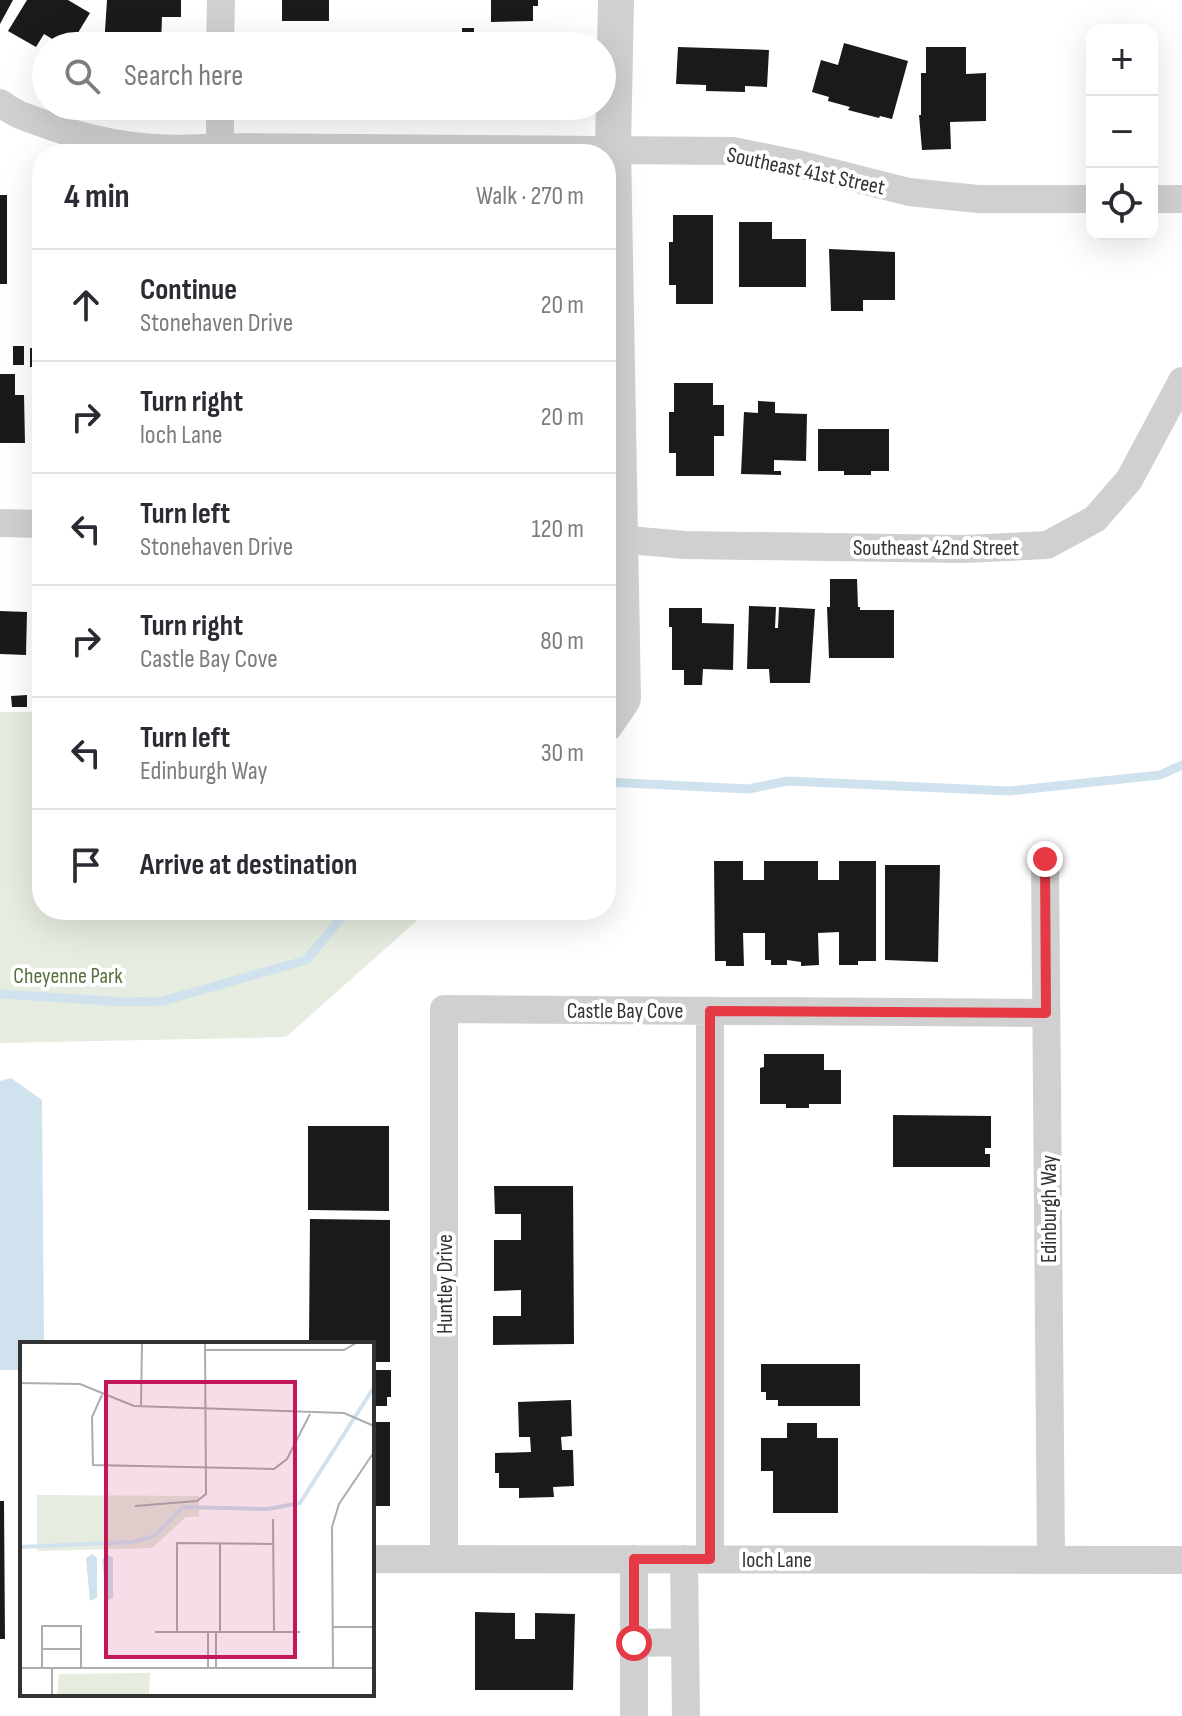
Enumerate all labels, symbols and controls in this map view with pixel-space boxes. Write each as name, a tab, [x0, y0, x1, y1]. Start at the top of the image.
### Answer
map controls	[1086, 24, 1158, 240]
button: +	[1086, 24, 1158, 96]
search box	[32, 32, 616, 120]
icon: search	[60, 54, 104, 98]
text: Search here	[124, 58, 243, 94]
button: −	[1086, 96, 1158, 168]
street label: Southeast 41st Street	[724, 142, 887, 201]
button: locate	[1086, 168, 1158, 240]
text: 4 min	[64, 176, 130, 217]
text: Walk · 270 m	[476, 181, 584, 212]
text: Continue	[140, 272, 237, 308]
icon: ahead	[64, 283, 108, 327]
text: 20 m	[541, 290, 584, 321]
text: Stonehaven Drive	[140, 308, 293, 339]
text: Turn right	[140, 384, 243, 420]
icon: right	[64, 395, 108, 439]
text: 20 m	[541, 402, 584, 433]
text: loch Lane	[140, 420, 223, 451]
text: Turn left	[140, 496, 230, 532]
icon: left	[64, 507, 108, 551]
text: 120 m	[531, 514, 584, 545]
text: Stonehaven Drive	[140, 532, 293, 563]
street label: Southeast 42nd Street	[853, 535, 1019, 562]
text: Turn right	[140, 608, 243, 644]
icon: right	[64, 619, 108, 663]
text: 80 m	[540, 626, 584, 657]
text: Castle Bay Cove	[140, 644, 278, 675]
text: Turn left	[140, 720, 230, 756]
icon: left	[64, 731, 108, 775]
text: 30 m	[541, 738, 584, 769]
text: Edinburgh Way	[140, 756, 268, 787]
route end	[1027, 841, 1063, 877]
icon: arrive	[64, 843, 108, 887]
text: Arrive at destination	[140, 847, 357, 883]
park label: Cheyenne Park	[13, 963, 123, 990]
street label: Castle Bay Cove	[567, 998, 683, 1025]
street label: Edinburgh Way	[1036, 1155, 1063, 1263]
street label: Huntley Drive	[432, 1234, 459, 1334]
inset map	[20, 1342, 374, 1696]
street label: loch Lane	[742, 1547, 812, 1574]
route start	[616, 1625, 652, 1661]

